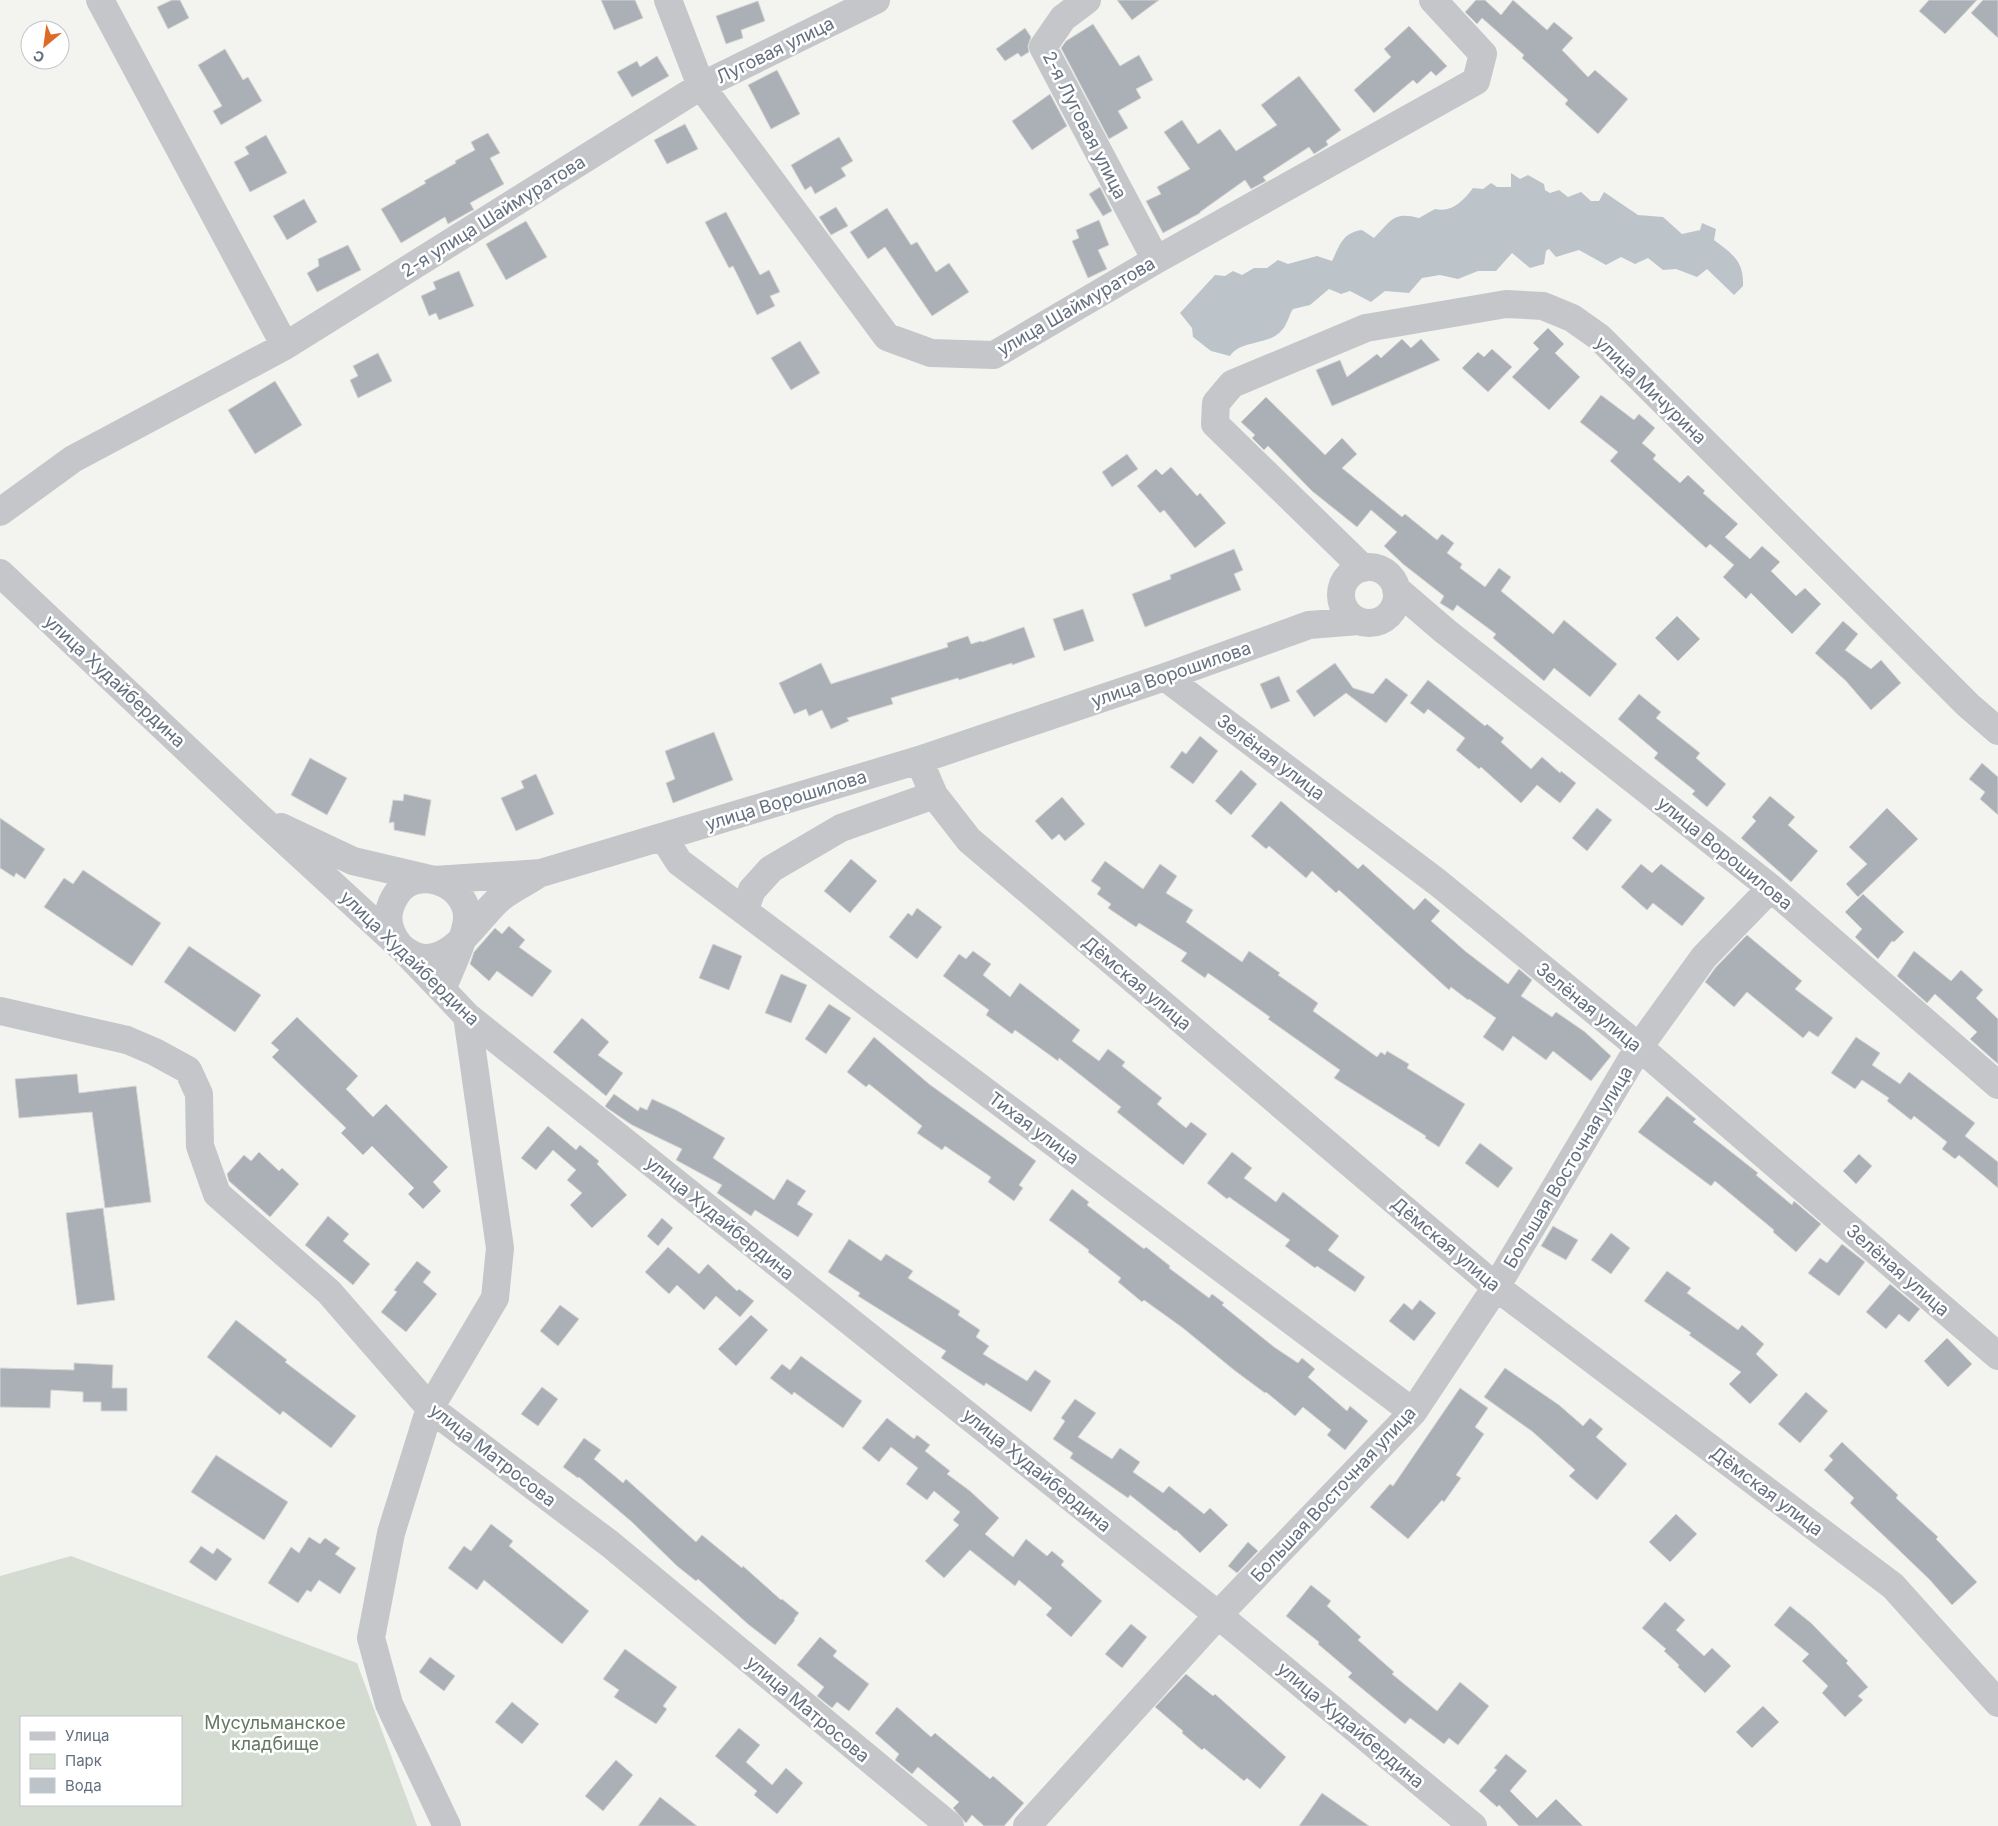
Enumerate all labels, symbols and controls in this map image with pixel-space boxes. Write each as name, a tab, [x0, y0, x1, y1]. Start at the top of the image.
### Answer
street label: Луговая улица	[713, 12, 837, 88]
north arrow	[20, 20, 70, 70]
text: С	[30, 47, 47, 67]
street label: 2-я Луговая улица	[1039, 48, 1131, 202]
street label: 2-я улица Шаймуратова	[397, 151, 589, 281]
street label: улица Шаймуратова	[993, 252, 1159, 360]
street label: улица Мичурина	[1591, 332, 1711, 448]
street label: улица Худайбердина	[40, 610, 190, 752]
street label: улица Ворошилова	[1088, 637, 1254, 711]
street label: Зелёная улица	[1213, 710, 1329, 804]
street label: улица Ворошилова	[703, 765, 869, 835]
street label: улица Ворошилова	[1653, 792, 1797, 914]
street label: улица Худайбердина	[336, 886, 484, 1030]
street label: Дёмская улица	[1078, 931, 1196, 1035]
street label: Зелёная улица	[1532, 958, 1646, 1056]
street label: Большая Восточная улица	[1499, 1062, 1637, 1272]
street label: Тихая улица	[985, 1087, 1083, 1169]
street label: улица Худайбердина	[642, 1152, 798, 1284]
street label: Дёмская улица	[1387, 1192, 1505, 1296]
street label: Зелёная улица	[1842, 1220, 1954, 1320]
street label: улица Матросова	[426, 1399, 560, 1511]
street label: Большая Восточная улица	[1246, 1402, 1420, 1586]
street label: улица Худайбердина	[959, 1404, 1115, 1536]
street label: Дёмская улица	[1707, 1442, 1827, 1540]
street label: улица Матросова	[742, 1651, 874, 1767]
street label: улица Худайбердина	[1273, 1658, 1429, 1792]
park label: Мусульманское кладбище	[204, 1712, 346, 1754]
legend	[20, 1716, 182, 1806]
text: Улица	[65, 1726, 109, 1745]
text: Парк	[65, 1751, 102, 1770]
text: Вода	[65, 1776, 102, 1795]

